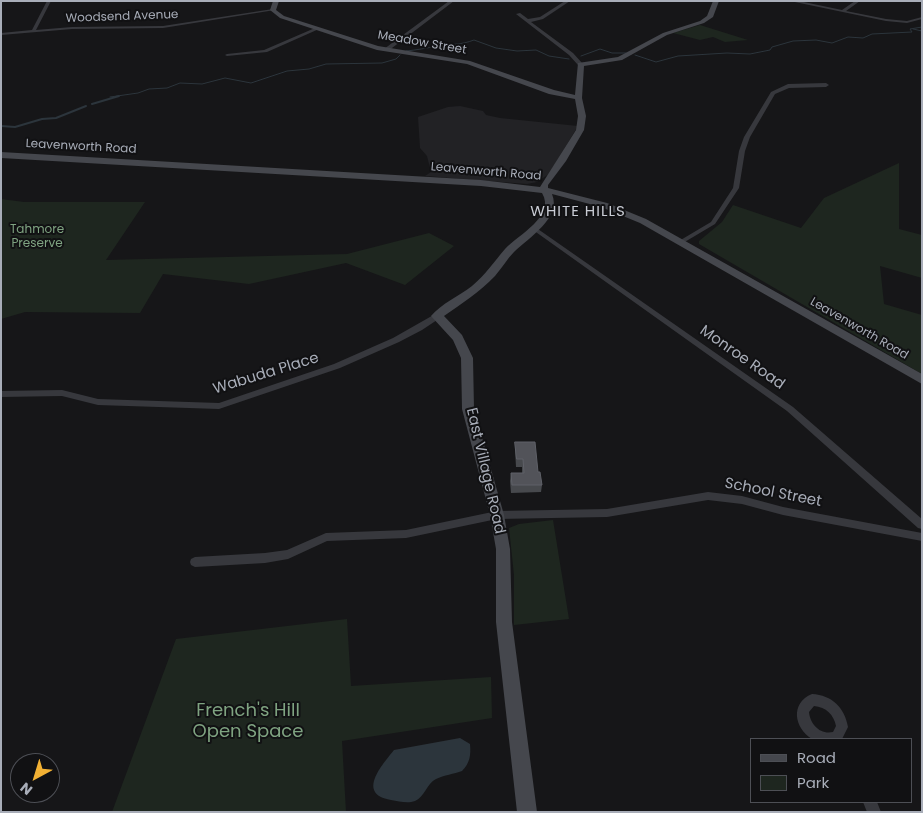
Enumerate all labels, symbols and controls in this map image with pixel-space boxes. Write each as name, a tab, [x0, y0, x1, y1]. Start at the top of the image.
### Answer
street label: Woodsend Avenue	[65, 8, 179, 26]
street label: Meadow Street	[377, 28, 467, 58]
street label: Leavenworth Road	[25, 137, 137, 157]
street label: Leavenworth Road	[430, 160, 542, 184]
district label: WHITE HILLS	[529, 203, 627, 221]
park label: Tahmore Preserve	[10, 223, 64, 251]
street label: Leavenworth Road	[807, 295, 911, 363]
street label: Monroe Road	[696, 322, 788, 394]
street label: Wabuda Place	[211, 349, 321, 399]
street label: East Village Road	[462, 406, 508, 536]
street label: School Street	[723, 475, 823, 511]
park label: French's Hill Open Space	[193, 700, 303, 742]
legend	[750, 738, 913, 803]
text: Road	[797, 747, 836, 768]
north arrow	[10, 753, 60, 803]
text: Park	[797, 772, 829, 793]
text: N	[16, 778, 37, 800]

